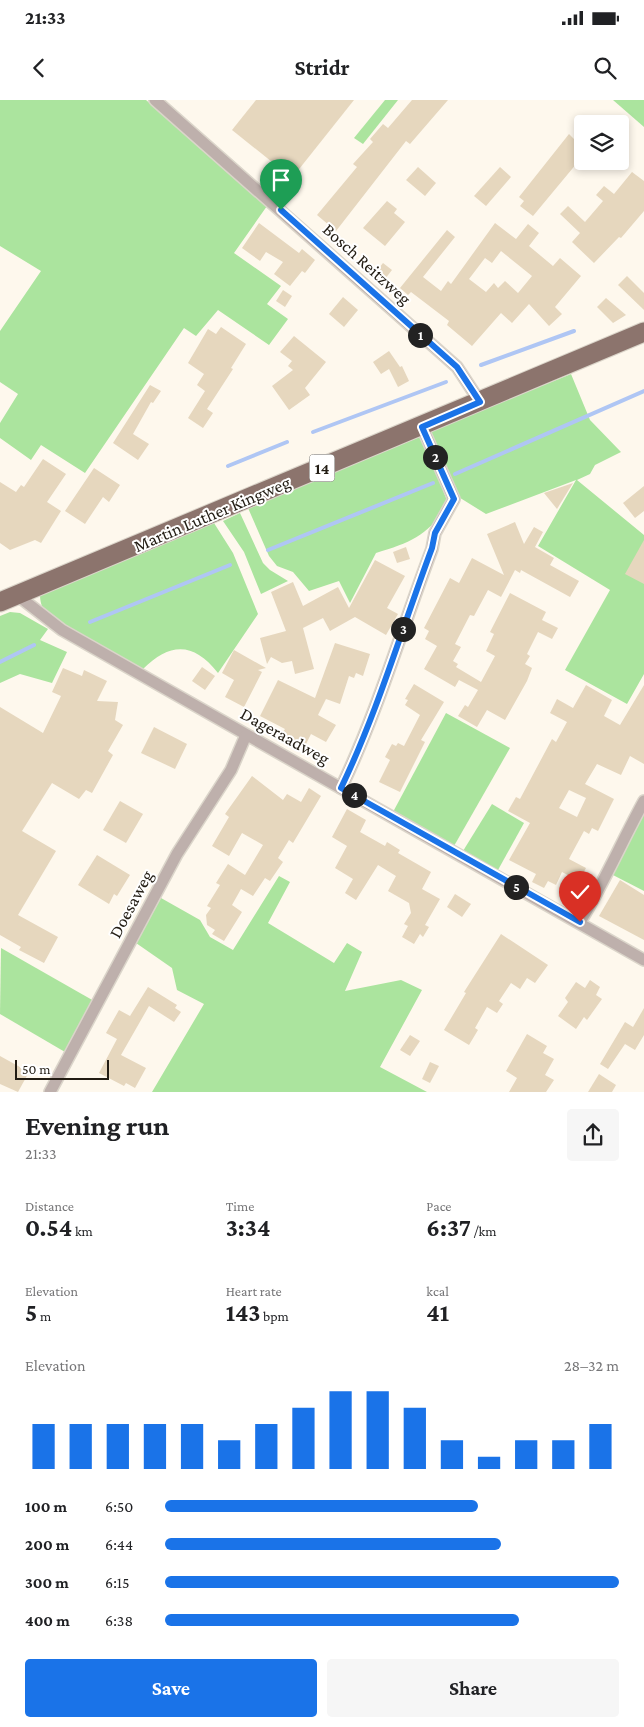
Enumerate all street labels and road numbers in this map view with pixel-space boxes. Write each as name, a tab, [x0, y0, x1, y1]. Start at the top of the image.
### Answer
street label: Bosch Reitzweg	[319, 219, 415, 309]
road number: 14	[310, 454, 334, 482]
street label: Martin Luther Kingweg	[131, 472, 294, 556]
street label: Dageraadweg	[237, 703, 333, 769]
street label: Doesaweg	[105, 866, 157, 941]

